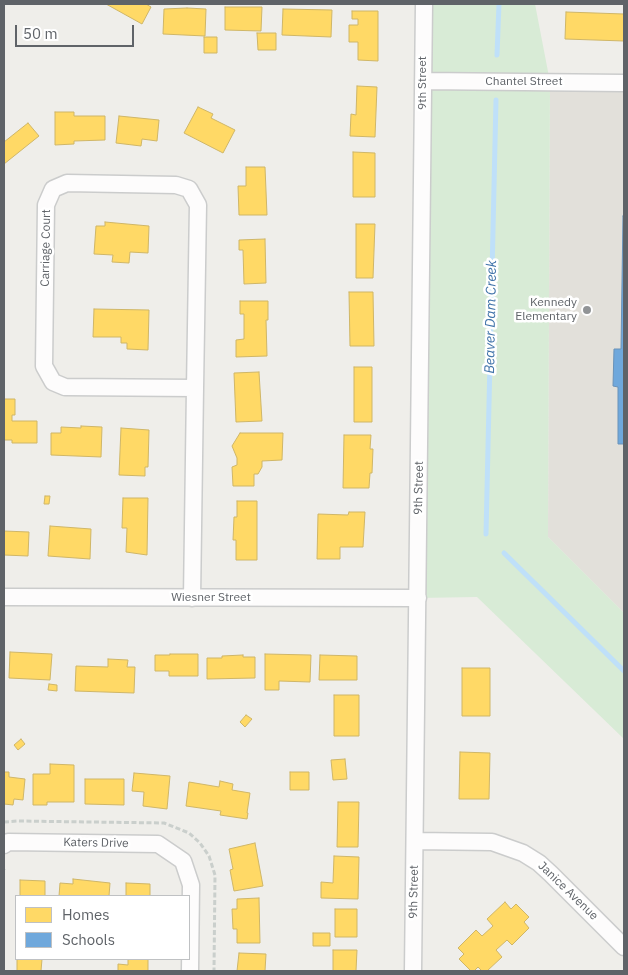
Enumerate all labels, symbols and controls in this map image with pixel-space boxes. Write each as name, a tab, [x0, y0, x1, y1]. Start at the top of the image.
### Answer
scale bar	[18, 15, 136, 47]
text: 50 m	[23, 24, 58, 43]
street label: 9th Street	[416, 56, 430, 110]
street label: Chantel Street	[485, 75, 563, 89]
street label: Carriage Court	[38, 209, 54, 287]
water label: Beaver Dam Creek	[482, 260, 500, 374]
place label: Kennedy Elementary	[515, 296, 577, 324]
marker: Kennedy Elementary	[581, 304, 593, 316]
street label: 9th Street	[411, 461, 427, 515]
street label: Wiesner Street	[171, 591, 251, 605]
street label: Katers Drive	[63, 835, 129, 851]
street label: Janice Avenue	[535, 859, 601, 923]
street label: 9th Street	[406, 865, 422, 919]
legend	[15, 895, 190, 960]
text: Homes	[62, 905, 110, 924]
text: Schools	[62, 930, 115, 949]

